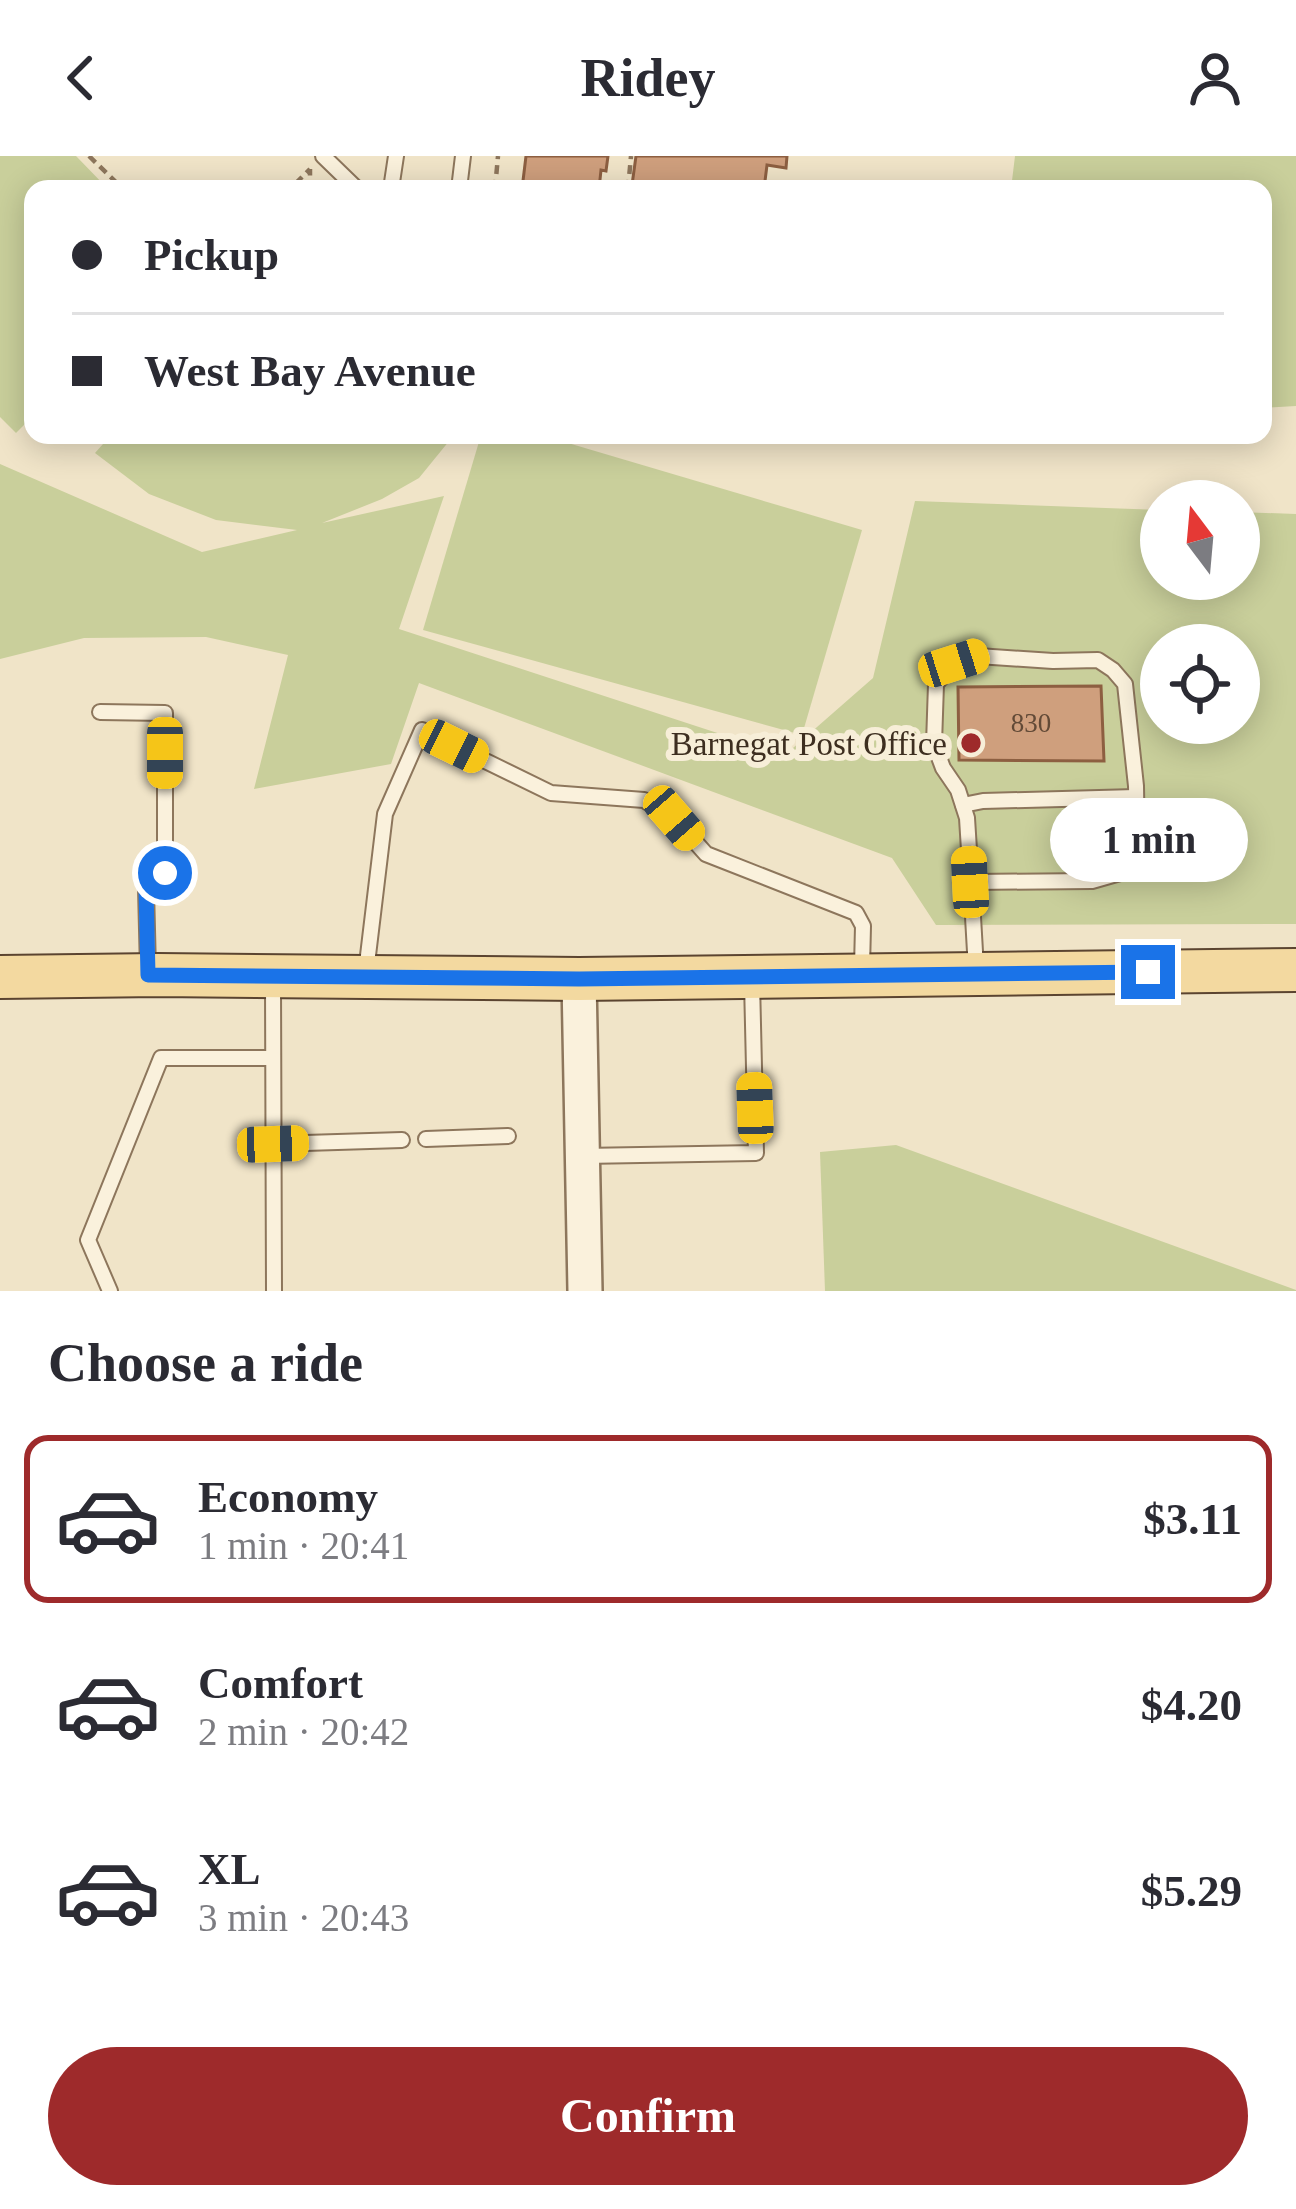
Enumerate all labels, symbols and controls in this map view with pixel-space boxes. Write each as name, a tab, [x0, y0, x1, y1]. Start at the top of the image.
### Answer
icon: back	[48, 45, 114, 111]
icon: person	[1182, 45, 1248, 111]
text: Ridey	[581, 48, 716, 108]
text: Pickup	[144, 230, 279, 280]
text: West Bay Avenue	[144, 346, 476, 396]
north arrow	[1140, 480, 1260, 600]
map controls	[1140, 480, 1260, 744]
button: locate	[1140, 624, 1260, 744]
car	[914, 635, 994, 691]
house number: 830	[1011, 708, 1051, 738]
car	[414, 714, 494, 778]
car	[147, 717, 183, 789]
place label: Barnegat Post Office	[671, 726, 947, 762]
marker: Barnegat Post Office	[958, 730, 984, 756]
car	[637, 779, 711, 857]
callout: 1 min	[1049, 798, 1247, 882]
text: 1 min	[1102, 818, 1196, 861]
car	[950, 845, 990, 919]
route start	[138, 846, 192, 900]
route end	[1121, 945, 1175, 999]
car	[736, 1071, 774, 1145]
car	[236, 1125, 310, 1163]
text: Choose a ride	[48, 1333, 363, 1393]
icon: car	[54, 1465, 162, 1573]
text: Economy	[198, 1472, 378, 1522]
text: $3.11	[1143, 1494, 1242, 1544]
text: 1 min · 20:41	[198, 1524, 409, 1567]
icon: car	[54, 1651, 162, 1759]
text: Comfort	[198, 1658, 363, 1708]
text: $4.20	[1141, 1680, 1242, 1730]
text: 2 min · 20:42	[198, 1710, 409, 1753]
icon: car	[54, 1837, 162, 1945]
text: XL	[198, 1844, 261, 1894]
text: $5.29	[1141, 1866, 1242, 1916]
text: 3 min · 20:43	[198, 1896, 409, 1939]
button: Confirm	[48, 2047, 1248, 2185]

